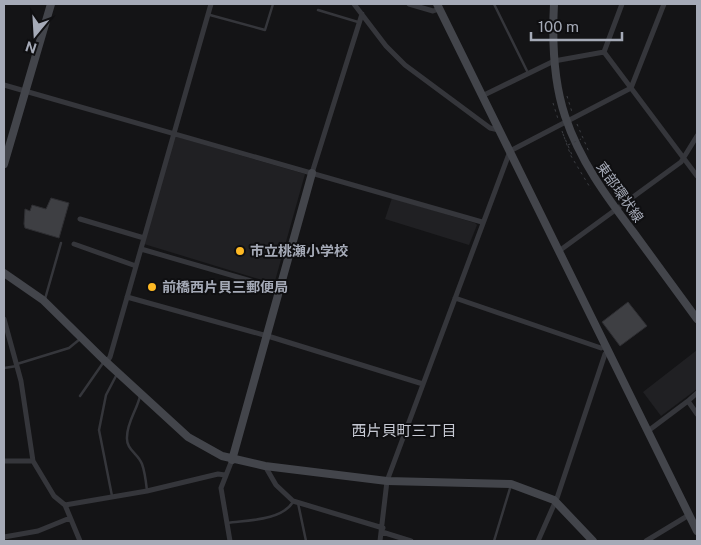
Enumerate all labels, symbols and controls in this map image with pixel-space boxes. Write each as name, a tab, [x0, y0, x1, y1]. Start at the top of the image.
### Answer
north arrow	[10, 10, 60, 60]
scale bar	[531, 10, 622, 42]
text: 100 m	[538, 18, 579, 35]
text: N	[23, 38, 39, 57]
street label: 東部環状線	[593, 159, 647, 225]
place label: 市立桃瀬小学校	[250, 243, 348, 259]
marker: 市立桃瀬小学校	[234, 245, 246, 257]
place label: 前橋西片貝三郵便局	[162, 279, 288, 295]
marker: 前橋西片貝三郵便局	[146, 281, 158, 293]
district label: 西片貝町三丁目	[351, 422, 457, 439]

